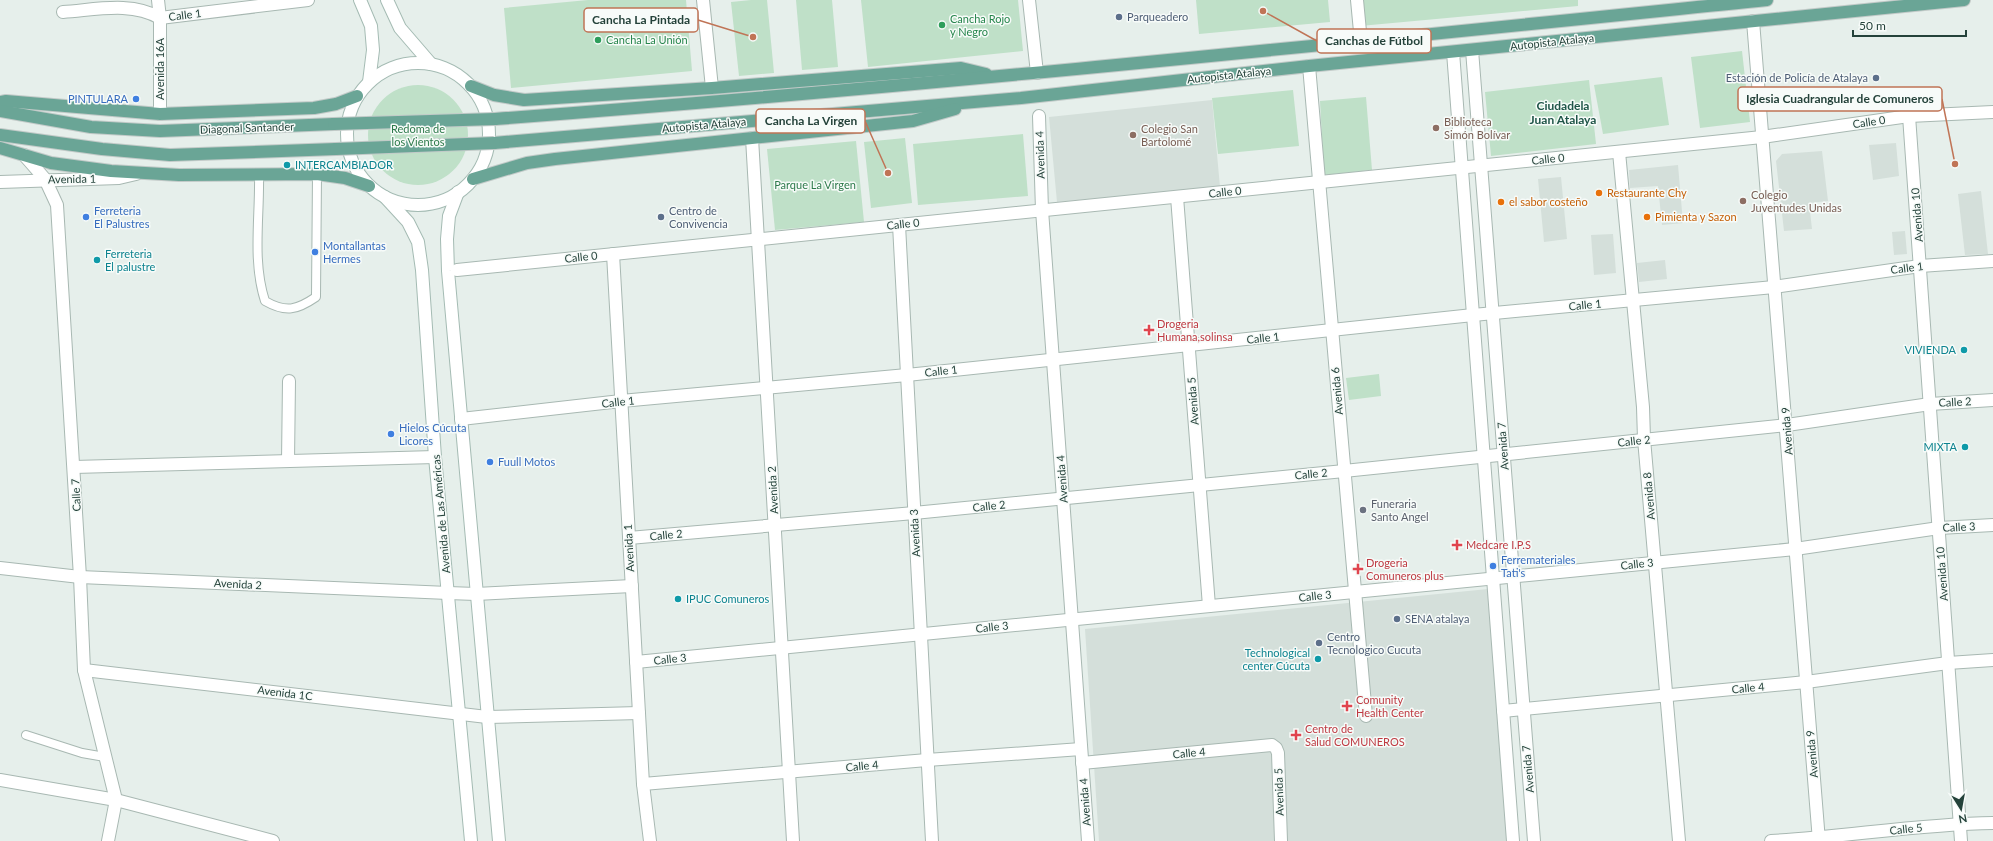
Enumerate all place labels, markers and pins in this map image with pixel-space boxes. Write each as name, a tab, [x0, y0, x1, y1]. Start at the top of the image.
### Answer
callout: Cancha La Pintada	[584, 8, 698, 32]
place label: Parqueadero	[1127, 10, 1188, 23]
place label: Cancha Rojo y Negro	[950, 12, 1010, 38]
marker: Parqueadero	[1114, 12, 1124, 22]
marker: Cancha Rojo y Negro	[937, 20, 947, 30]
callout: Canchas de Fútbol	[1317, 29, 1431, 53]
place label: Cancha La Unión	[606, 33, 688, 46]
marker: Cancha La Unión	[593, 35, 603, 45]
place label: Estación de Policía de Atalaya	[1726, 71, 1868, 84]
marker: Estación de Policía de Atalaya	[1871, 73, 1881, 83]
callout: Iglesia Cuadrangular de Comuneros	[1738, 87, 1942, 111]
place label: PINTULARA	[68, 92, 129, 105]
marker: PINTULARA	[131, 94, 141, 104]
callout: Cancha La Virgen	[756, 109, 865, 133]
place label: Biblioteca Simón Bolívar	[1444, 115, 1510, 141]
place label: Colegio San Bartolomé	[1141, 122, 1198, 148]
marker: Biblioteca Simón Bolívar	[1431, 123, 1441, 133]
marker: Colegio San Bartolomé	[1128, 130, 1138, 140]
place label: INTERCAMBIADOR	[295, 158, 393, 171]
marker: INTERCAMBIADOR	[282, 160, 292, 170]
place label: Restaurante Chy	[1607, 186, 1687, 199]
marker: Restaurante Chy	[1594, 188, 1604, 198]
place label: Colegio Juventudes Unidas	[1751, 188, 1842, 214]
place label: el sabor costeño	[1509, 195, 1588, 208]
marker: Colegio Juventudes Unidas	[1738, 196, 1748, 206]
marker: el sabor costeño	[1496, 197, 1506, 207]
place label: Ferreteria El Palustres	[94, 204, 150, 230]
place label: Centro de Convivencia	[669, 204, 728, 230]
place label: Pimienta y Sazon	[1655, 210, 1737, 223]
marker: Ferreteria El Palustres	[81, 212, 91, 222]
marker: Centro de Convivencia	[656, 212, 666, 222]
marker: Pimienta y Sazon	[1642, 212, 1652, 222]
place label: Montallantas Hermes	[323, 239, 386, 265]
place label: Ferreteria El palustre	[105, 247, 156, 273]
marker: Montallantas Hermes	[310, 247, 320, 257]
marker: Ferreteria El palustre	[92, 255, 102, 265]
place label: Drogeria Humana,solinsa	[1157, 317, 1233, 343]
marker: Drogeria Humana,solinsa	[1144, 325, 1154, 335]
place label: VIVIENDA	[1905, 343, 1957, 356]
marker: VIVIENDA	[1959, 345, 1969, 355]
place label: Hielos Cúcuta Licores	[399, 421, 466, 447]
marker: Hielos Cúcuta Licores	[386, 429, 396, 439]
place label: MIXTA	[1923, 440, 1958, 453]
marker: MIXTA	[1960, 442, 1970, 452]
place label: Fuull Motos	[498, 455, 555, 468]
marker: Fuull Motos	[485, 457, 495, 467]
place label: Funeraria Santo Angel	[1371, 497, 1429, 523]
marker: Funeraria Santo Angel	[1358, 505, 1368, 515]
place label: Medcare I.P.S	[1466, 538, 1531, 551]
marker: Medcare I.P.S	[1451, 539, 1463, 551]
place label: Ferremateriales Tati's	[1501, 553, 1576, 579]
place label: Drogeria Comuneros plus	[1366, 556, 1444, 582]
marker: Ferremateriales Tati's	[1488, 561, 1498, 571]
marker: Drogeria Comuneros plus	[1353, 564, 1363, 574]
place label: IPUC Comuneros	[686, 592, 770, 605]
marker: IPUC Comuneros	[673, 594, 683, 604]
place label: SENA atalaya	[1405, 612, 1469, 625]
marker: SENA atalaya	[1392, 614, 1402, 624]
place label: Centro Tecnologico Cucuta	[1327, 630, 1421, 656]
marker: Centro Tecnologico Cucuta	[1314, 638, 1324, 648]
place label: Technological center Cúcuta	[1242, 646, 1310, 672]
marker: Technological center Cúcuta	[1313, 654, 1323, 664]
place label: Comunity Health Center	[1356, 693, 1424, 719]
marker: Comunity Health Center	[1341, 700, 1353, 712]
place label: Centro de Salud COMUNEROS	[1305, 722, 1405, 748]
marker: Centro de Salud COMUNEROS	[1290, 729, 1302, 741]

